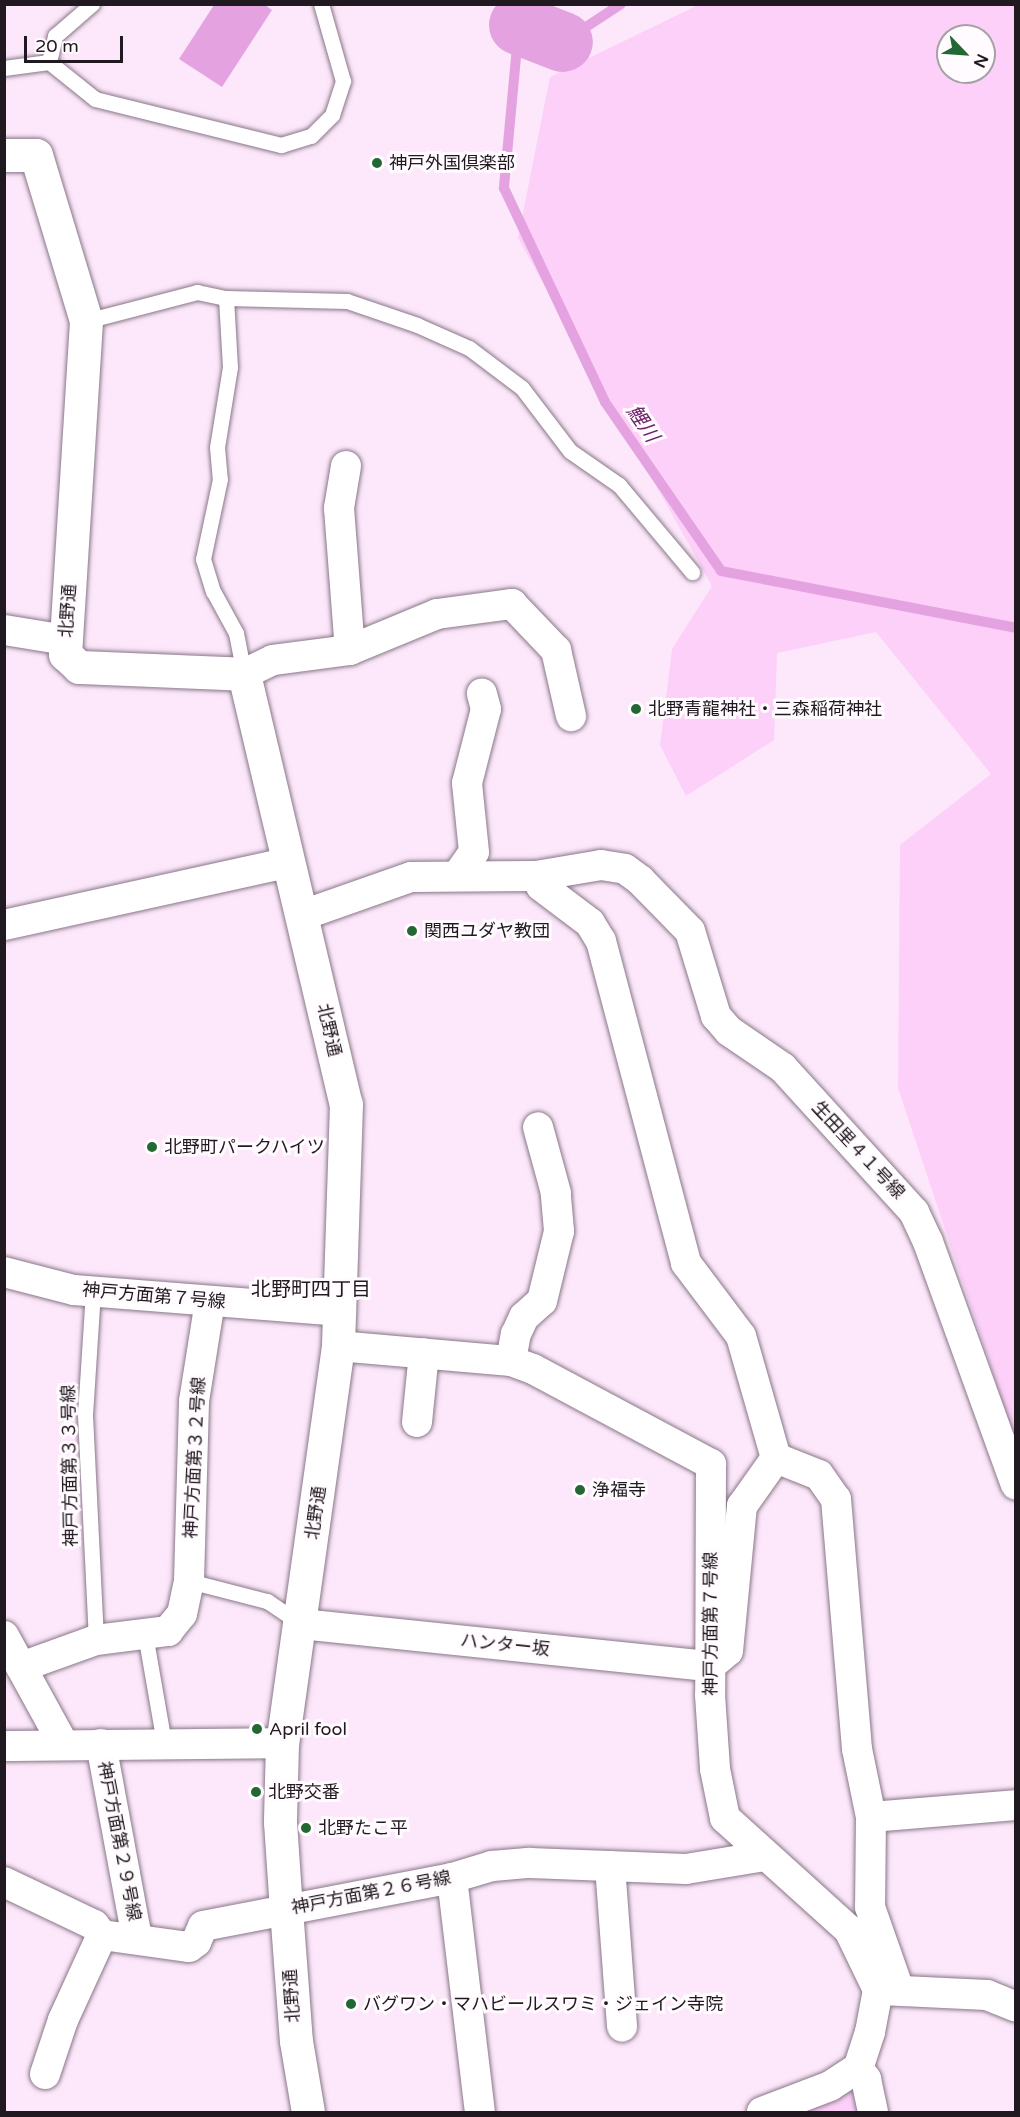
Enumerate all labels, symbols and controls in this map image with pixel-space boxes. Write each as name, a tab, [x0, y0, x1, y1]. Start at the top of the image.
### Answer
scale bar	[27, 24, 126, 62]
north arrow	[936, 24, 996, 84]
text: 20 m	[35, 35, 79, 57]
text: N	[969, 51, 992, 71]
place label: 神戸外国倶楽部	[389, 152, 515, 174]
marker: 神戸外国倶楽部	[370, 156, 384, 170]
water label: 鯉川	[621, 401, 663, 447]
street label: 北野通	[55, 583, 81, 639]
place label: 北野青龍神社・三森稲荷神社	[648, 698, 882, 720]
marker: 北野青龍神社・三森稲荷神社	[629, 702, 643, 716]
place label: 関西ユダヤ教団	[424, 920, 550, 942]
marker: 関西ユダヤ教団	[405, 924, 419, 938]
street label: 北野通	[312, 1001, 346, 1059]
street label: 生田里４１号線	[807, 1097, 909, 1203]
place label: 北野町パークハイツ	[164, 1136, 326, 1158]
marker: 北野町パークハイツ	[145, 1140, 159, 1154]
district label: 北野町四丁目	[251, 1278, 371, 1302]
street label: 神戸方面第７号線	[81, 1279, 227, 1313]
street label: 神戸方面第３２号線	[180, 1377, 210, 1539]
street label: 神戸方面第３３号線	[58, 1385, 82, 1547]
place label: 浄福寺	[592, 1479, 646, 1501]
marker: 浄福寺	[573, 1483, 587, 1497]
street label: 北野通	[302, 1485, 330, 1541]
street label: 神戸方面第７号線	[700, 1552, 722, 1696]
street label: ハンター坂	[459, 1630, 551, 1660]
place label: April fool	[269, 1718, 347, 1740]
marker: April fool	[250, 1722, 264, 1736]
street label: 神戸方面第２９号線	[93, 1759, 145, 1923]
place label: 北野交番	[268, 1781, 340, 1803]
marker: 北野交番	[249, 1785, 263, 1799]
place label: 北野たこ平	[318, 1817, 408, 1839]
marker: 北野たこ平	[299, 1821, 313, 1835]
street label: 神戸方面第２６号線	[289, 1867, 453, 1919]
street label: 北野通	[279, 1968, 305, 2024]
place label: バグワン・マハビールスワミ・ジェイン寺院	[363, 1993, 723, 2015]
marker: バグワン・マハビールスワミ・ジェイン寺院	[344, 1997, 358, 2011]

